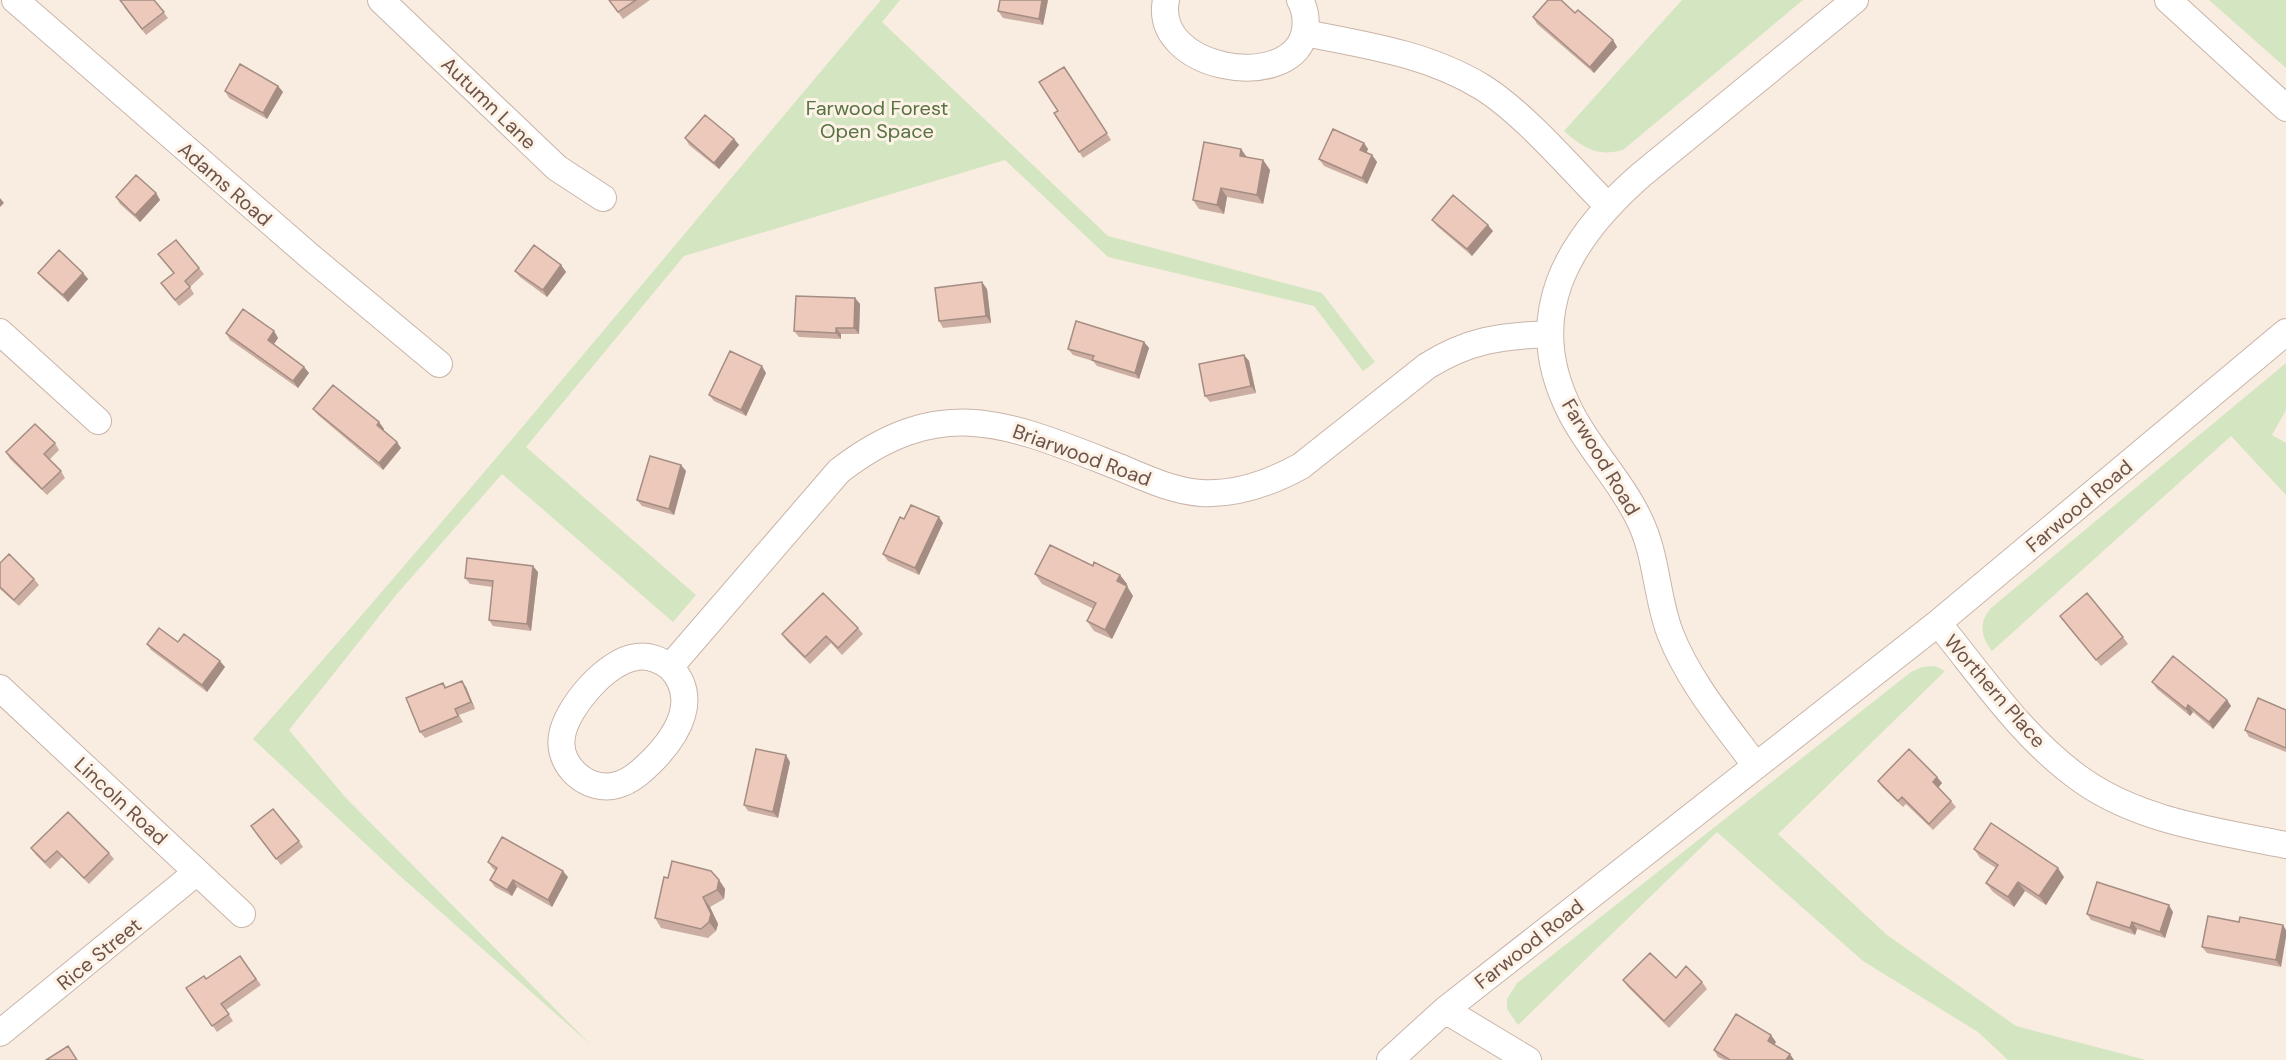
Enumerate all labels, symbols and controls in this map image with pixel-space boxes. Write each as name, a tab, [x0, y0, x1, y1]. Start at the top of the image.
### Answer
street label: Autumn Lane	[436, 51, 542, 155]
park label: Farwood Forest Open Space	[806, 95, 949, 144]
street label: Adams Road	[173, 136, 277, 232]
street label: Farwood Road	[1556, 394, 1646, 520]
street label: Briarwood Road	[1009, 418, 1155, 492]
street label: Farwood Road	[2020, 454, 2138, 558]
street label: Worthern Place	[1939, 629, 2051, 753]
street label: Lincoln Road	[69, 751, 173, 851]
street label: Farwood Road	[1469, 893, 1589, 995]
street label: Rice Street	[51, 912, 147, 996]

